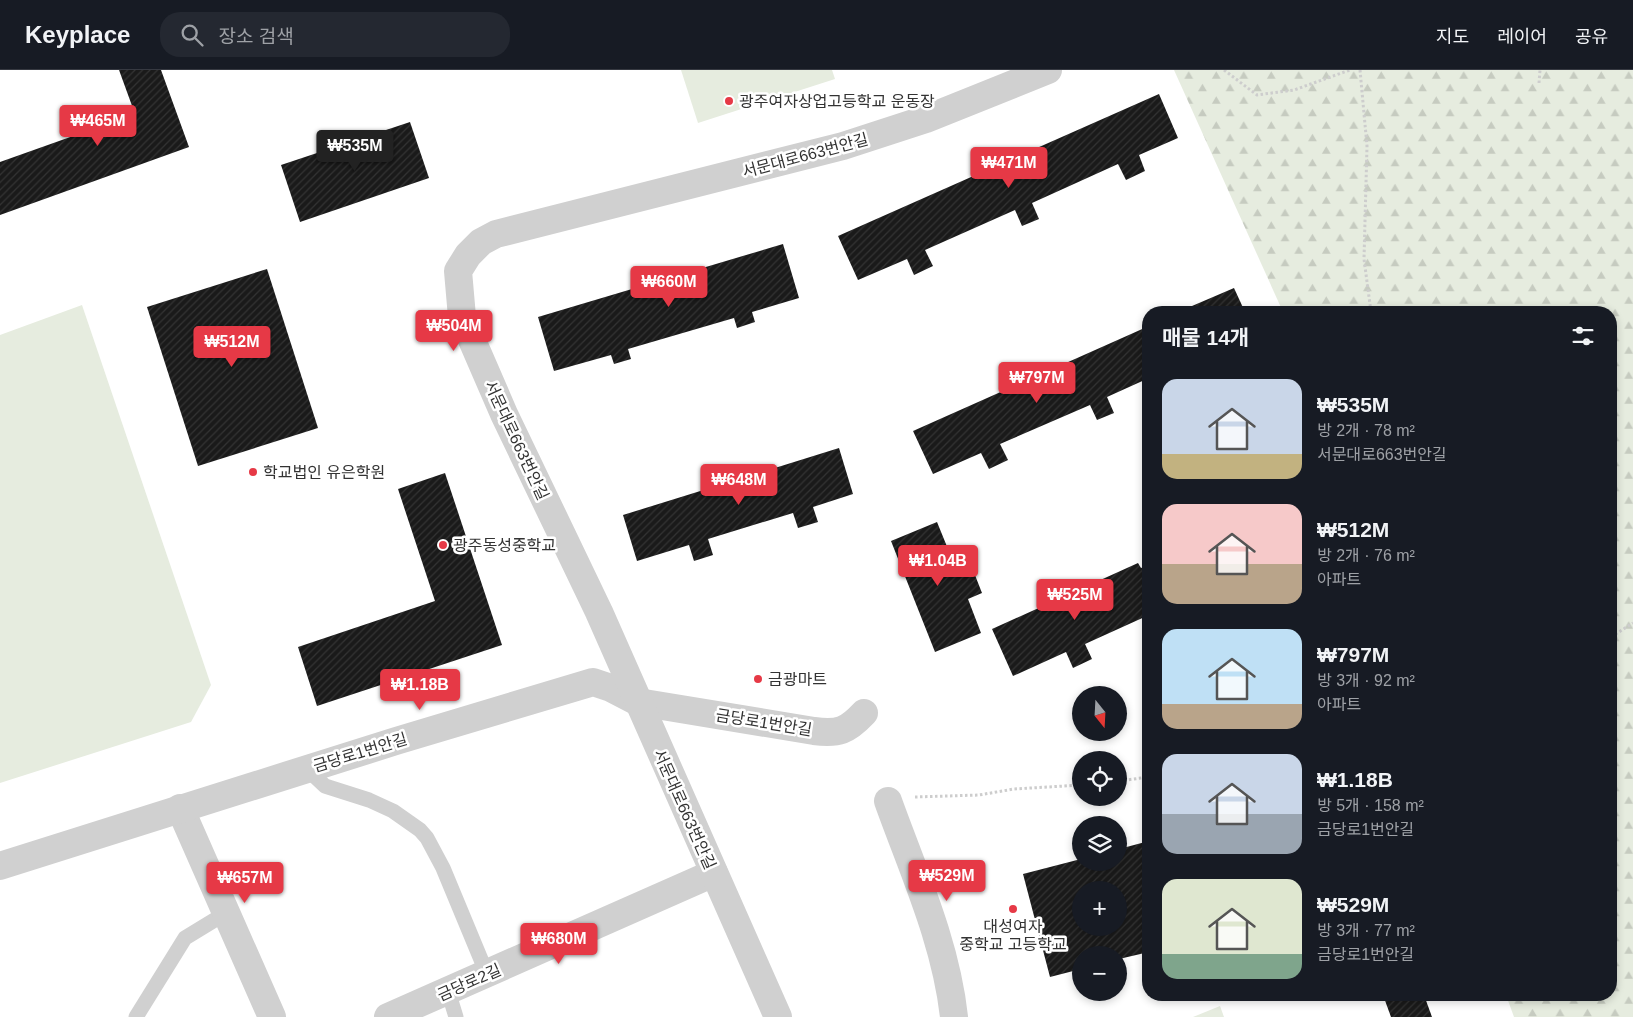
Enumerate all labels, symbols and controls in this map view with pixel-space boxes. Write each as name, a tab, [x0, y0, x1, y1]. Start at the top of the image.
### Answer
search box	[160, 12, 510, 57]
text: Keyplace	[25, 21, 130, 48]
icon: search	[178, 21, 206, 49]
text: 장소 검색	[218, 26, 294, 47]
text: 지도	[1436, 27, 1469, 47]
text: 레이어	[1497, 27, 1547, 47]
text: 공유	[1575, 27, 1608, 47]
place label: 광주여자상업고등학교 운동장	[739, 93, 935, 110]
marker: 광주여자상업고등학교 운동장	[723, 95, 735, 107]
pin: ₩465M	[63, 104, 133, 147]
text: ₩465M	[70, 112, 126, 129]
pin: ₩535M	[320, 129, 390, 172]
street label: 서문대로663번안길	[740, 130, 870, 180]
text: ₩535M	[327, 137, 383, 154]
pin: ₩471M	[974, 146, 1044, 189]
text: ₩471M	[981, 154, 1037, 171]
pin: ₩660M	[634, 266, 704, 308]
text: ₩660M	[641, 273, 697, 290]
pin: ₩504M	[419, 310, 489, 352]
text: ₩504M	[426, 317, 482, 334]
icon: filters	[1569, 322, 1597, 350]
pin: ₩512M	[197, 326, 267, 368]
text: 매물 14개	[1162, 326, 1249, 349]
text: ₩512M	[204, 333, 260, 350]
pin: ₩797M	[1002, 362, 1072, 404]
text: ₩797M	[1009, 369, 1065, 386]
street label: 서문대로663번안길	[481, 378, 552, 503]
text: ₩535M	[1317, 393, 1389, 416]
icon: home	[1202, 399, 1262, 459]
text: 방 2개 · 78 m²	[1317, 422, 1415, 439]
text: 서문대로663번안길	[1317, 446, 1447, 463]
place label: 학교법인 유은학원	[263, 464, 385, 481]
pin: ₩648M	[704, 464, 774, 506]
marker: 학교법인 유은학원	[247, 466, 259, 478]
text: ₩648M	[711, 471, 767, 488]
text: ₩512M	[1317, 518, 1389, 541]
icon: home	[1202, 524, 1262, 584]
place label: 광주동성중학교	[453, 537, 556, 554]
marker: 광주동성중학교	[437, 539, 449, 551]
pin: ₩1.04B	[897, 544, 979, 587]
text: 방 2개 · 76 m²	[1317, 547, 1415, 564]
text: ₩1.04B	[909, 552, 967, 569]
text: 아파트	[1317, 571, 1361, 588]
pin: ₩525M	[1040, 578, 1110, 621]
text: ₩525M	[1047, 586, 1103, 603]
text: ₩797M	[1317, 643, 1389, 666]
icon: home	[1202, 649, 1262, 709]
pin: ₩1.18B	[379, 668, 461, 711]
place label: 금광마트	[768, 671, 827, 688]
text: 방 3개 · 92 m²	[1317, 672, 1415, 689]
marker: 금광마트	[752, 673, 764, 685]
text: ₩1.18B	[391, 676, 449, 693]
north arrow	[1072, 686, 1128, 741]
map controls	[1072, 686, 1127, 1001]
text: 아파트	[1317, 696, 1361, 713]
street label: 금당로1번안길	[715, 706, 813, 738]
street label: 금당로1번안길	[311, 730, 409, 775]
street label: 서문대로663번안길	[650, 746, 719, 872]
button: locate	[1072, 751, 1127, 806]
text: ₩1.18B	[1317, 768, 1393, 791]
icon: home	[1202, 774, 1262, 834]
text: 방 5개 · 158 m²	[1317, 797, 1424, 814]
button: layers	[1072, 816, 1127, 871]
text: 금당로1번안길	[1317, 821, 1414, 838]
pin: ₩529M	[912, 860, 982, 902]
pin: ₩657M	[210, 862, 280, 904]
text: ₩529M	[919, 867, 975, 884]
text: ₩657M	[217, 869, 273, 886]
button: +	[1072, 881, 1127, 936]
text: ₩529M	[1317, 893, 1389, 916]
icon: home	[1202, 899, 1262, 959]
marker: 대성여자 중학교 고등학교	[1007, 903, 1019, 915]
place label: 대성여자 중학교 고등학교	[959, 918, 1067, 953]
pin: ₩680M	[524, 922, 594, 965]
text: 방 3개 · 77 m²	[1317, 922, 1415, 939]
text: ₩680M	[531, 930, 587, 947]
button: −	[1072, 946, 1127, 1001]
text: 금당로1번안길	[1317, 946, 1414, 963]
street label: 금당로2길	[435, 961, 504, 1004]

